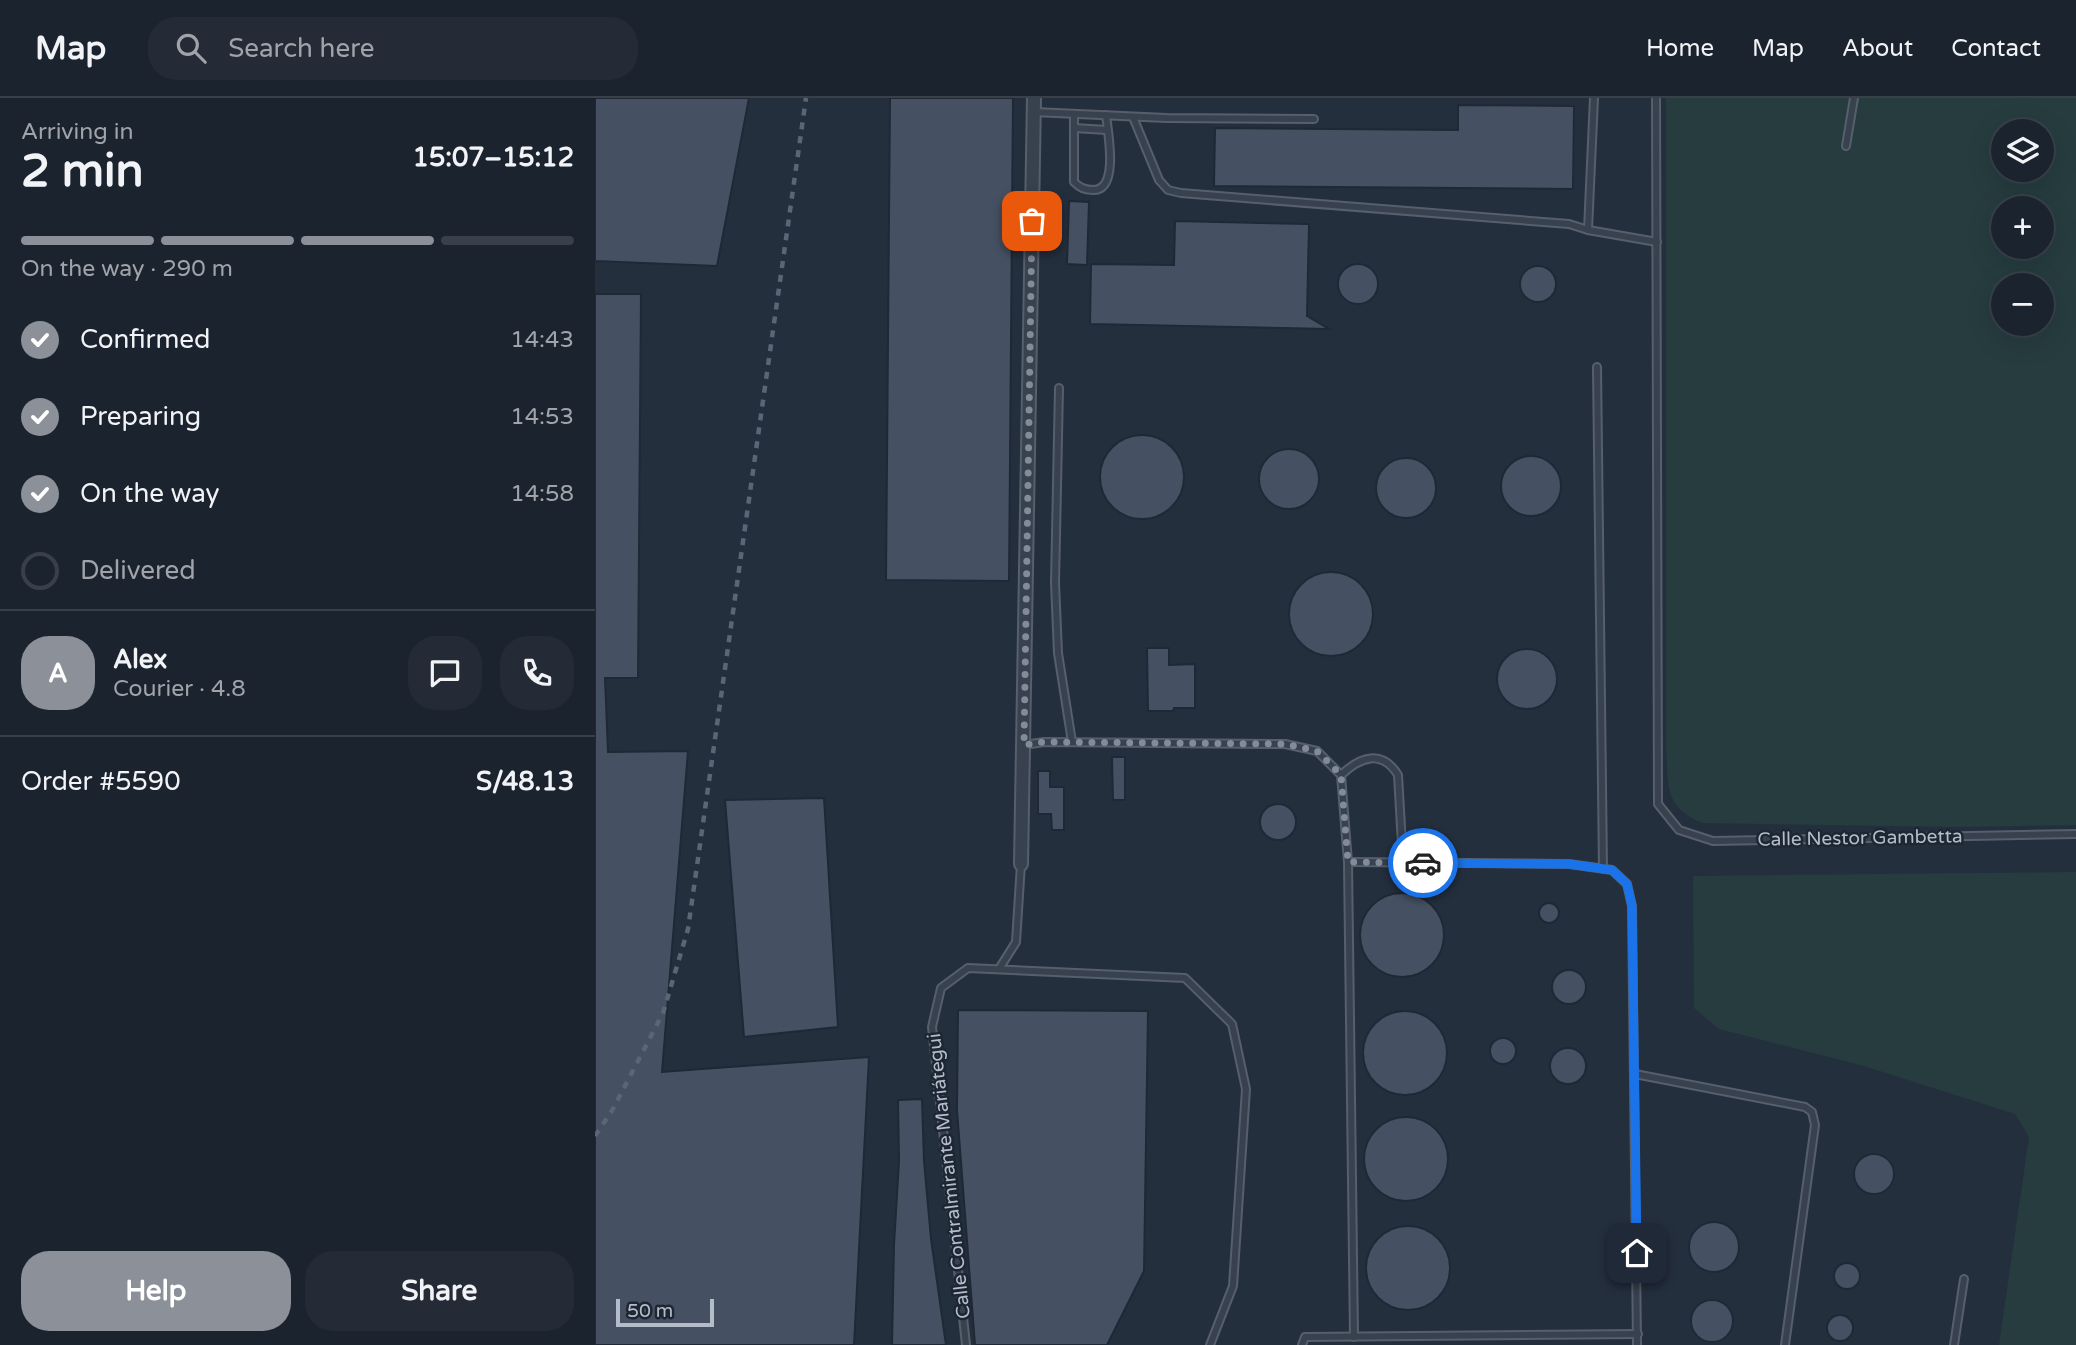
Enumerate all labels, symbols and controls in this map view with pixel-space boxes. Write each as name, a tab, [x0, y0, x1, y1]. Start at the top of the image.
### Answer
search box	[148, 17, 638, 80]
text: Map	[35, 29, 106, 68]
icon: search	[172, 29, 210, 67]
text: Search here	[228, 33, 374, 64]
text: Home	[1646, 34, 1714, 63]
text: Map	[1752, 34, 1804, 63]
text: About	[1842, 34, 1913, 63]
text: Contact	[1951, 34, 2041, 63]
text: Arriving in	[21, 118, 134, 146]
map controls	[1991, 119, 2054, 336]
button: layers	[1991, 119, 2054, 182]
text: 15:07–15:12	[413, 142, 574, 173]
text: 2 min	[21, 144, 144, 199]
pin	[1002, 191, 1062, 251]
button: +	[1991, 196, 2054, 259]
icon: bag	[1013, 202, 1051, 240]
text: On the way · 290 m	[21, 255, 233, 283]
button: −	[1991, 273, 2054, 336]
icon: check	[21, 321, 59, 359]
text: Confirmed	[80, 324, 210, 355]
text: 14:43	[510, 326, 574, 354]
icon: check	[21, 398, 59, 436]
text: Preparing	[80, 401, 201, 432]
text: 14:53	[510, 403, 574, 431]
icon: check	[21, 475, 59, 513]
text: On the way	[80, 478, 220, 509]
text: 14:58	[510, 480, 574, 508]
text: Delivered	[80, 555, 196, 586]
button: chat	[408, 636, 482, 710]
button: phone	[500, 636, 574, 710]
text: Alex	[113, 644, 167, 675]
text: A	[48, 658, 68, 689]
text: Courier · 4.8	[113, 675, 246, 703]
text: Order #5590	[21, 766, 181, 797]
text: S/48.13	[476, 766, 574, 797]
street label: Calle Nestor Gambetta	[1757, 825, 1963, 851]
courier	[1388, 828, 1458, 898]
icon: car	[1404, 844, 1442, 882]
street label: Calle Contralmirante Mariátegui	[923, 1032, 975, 1320]
pin	[1607, 1223, 1667, 1283]
icon: home	[1618, 1234, 1656, 1272]
button: Help	[21, 1251, 291, 1331]
button: Share	[305, 1251, 574, 1331]
scale bar	[616, 1296, 714, 1328]
text: 50 m	[627, 1300, 673, 1322]

